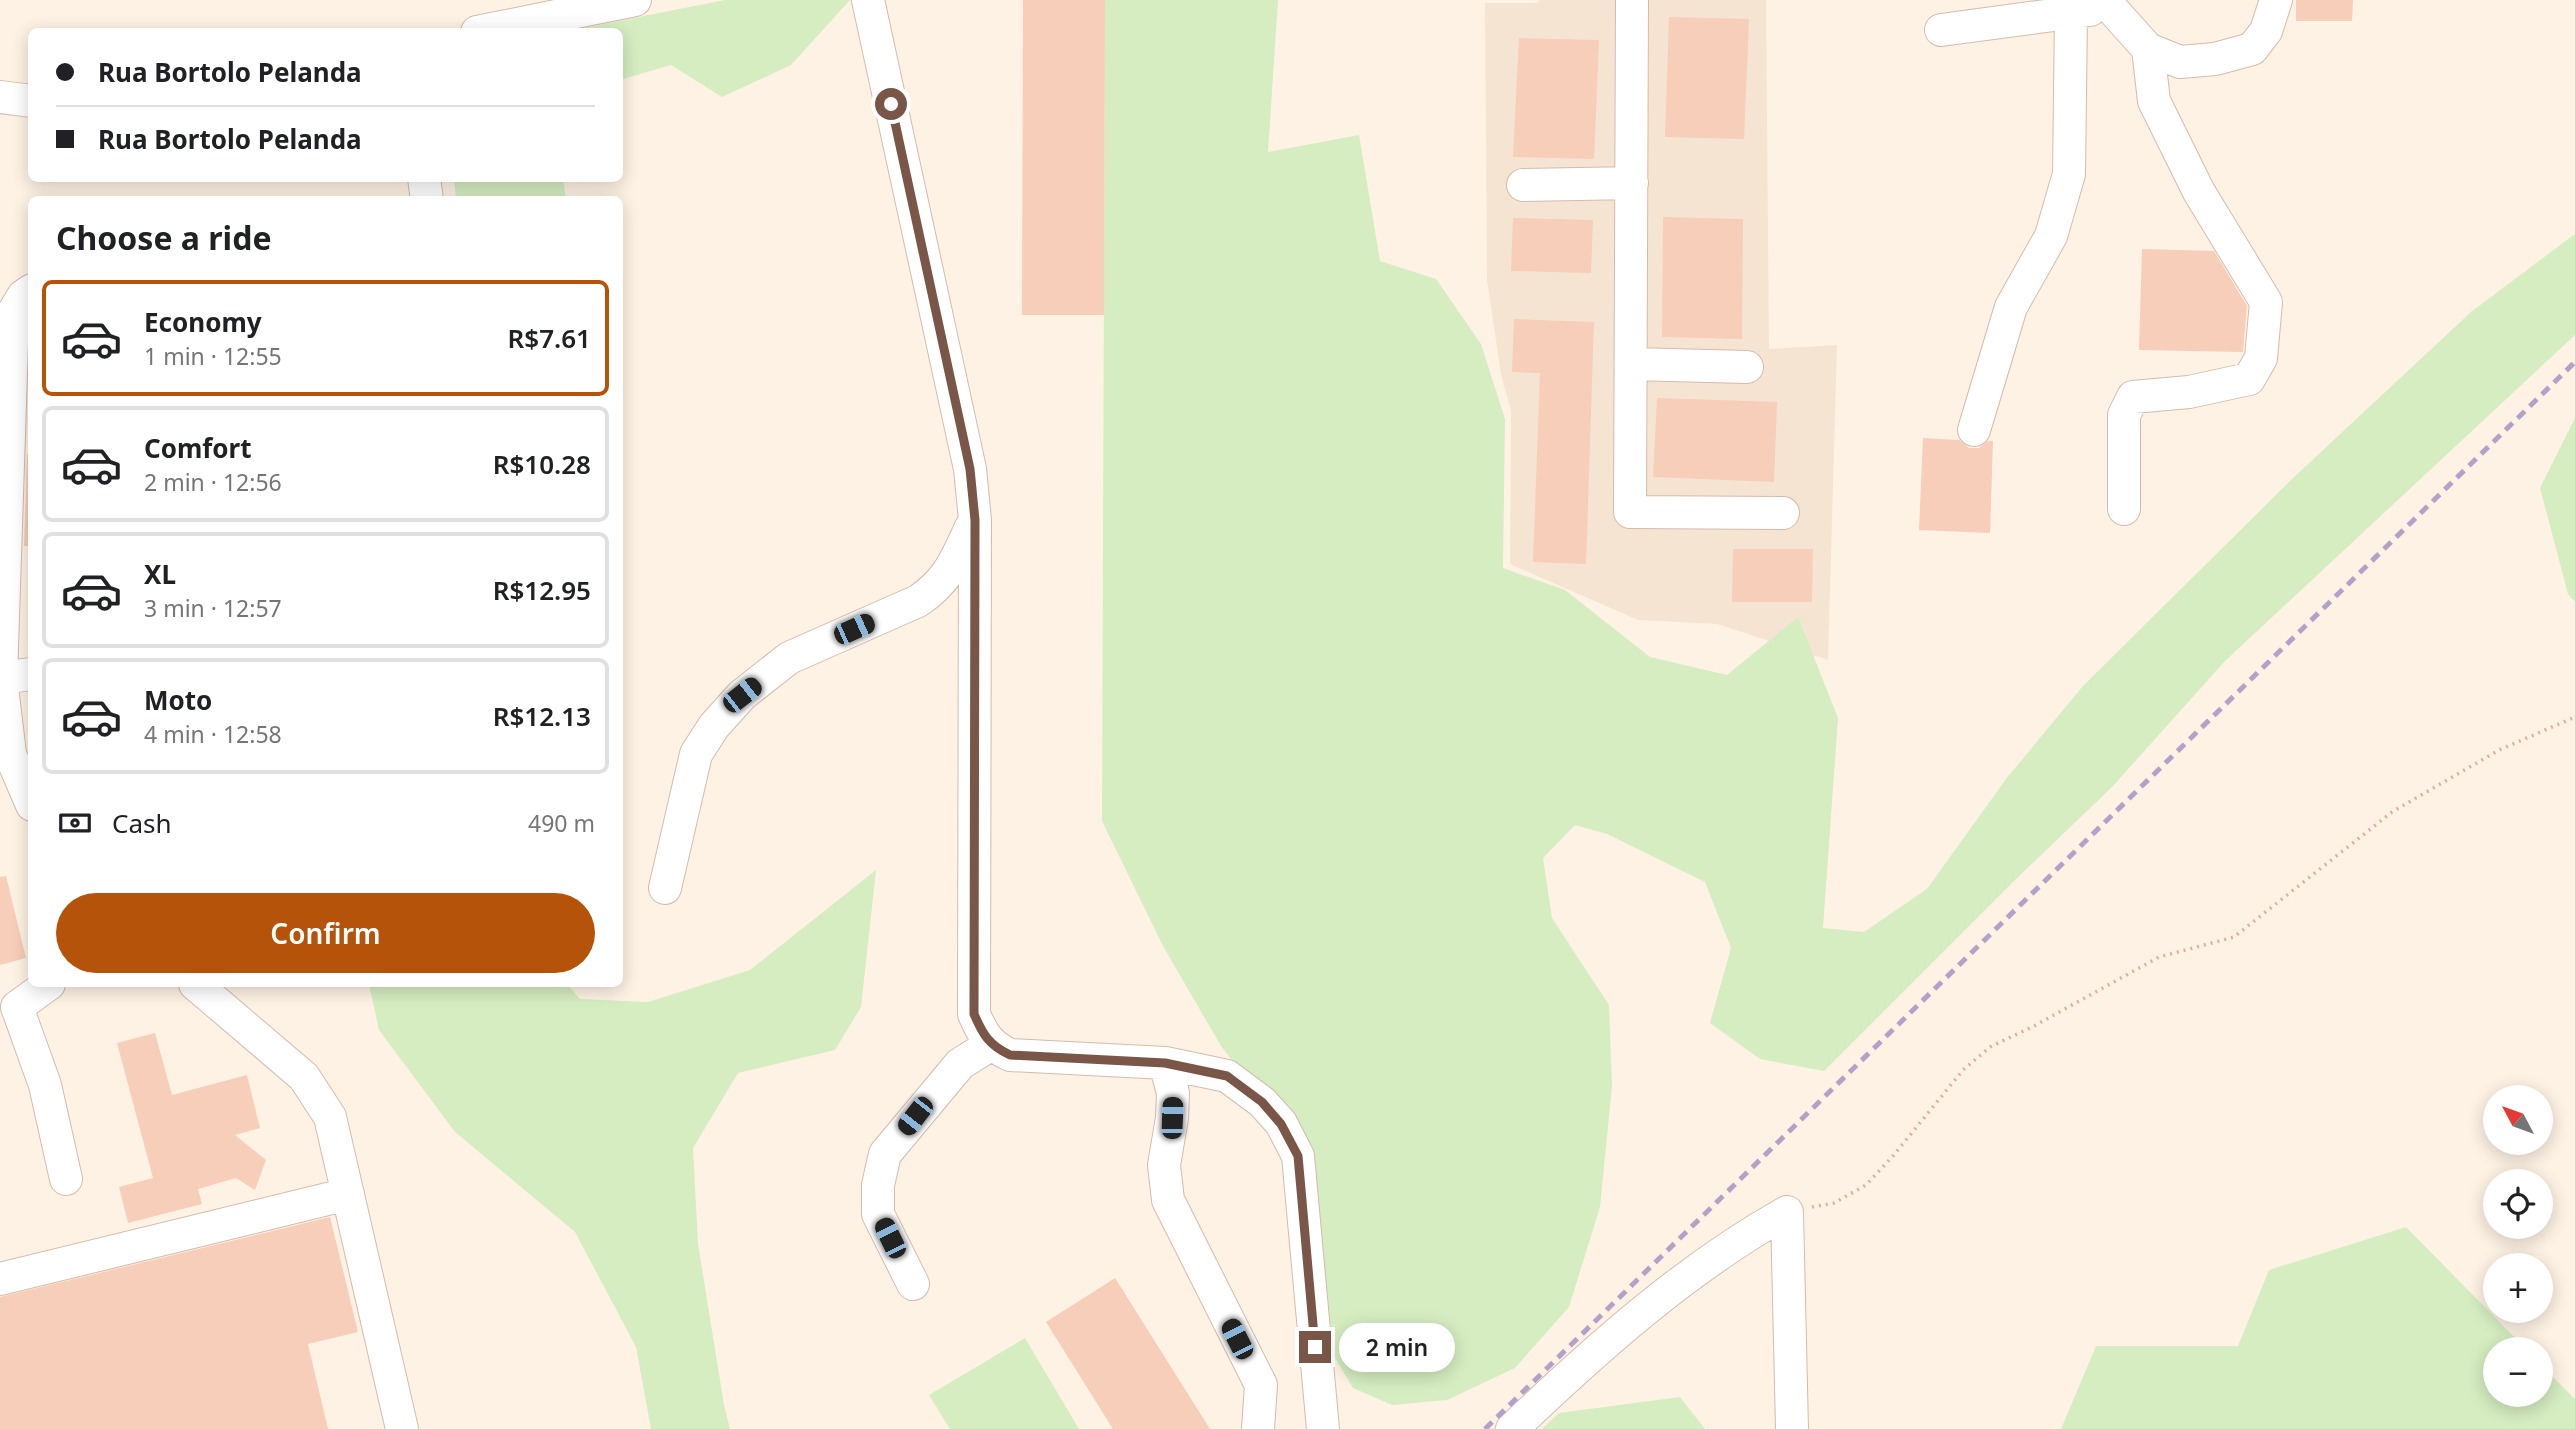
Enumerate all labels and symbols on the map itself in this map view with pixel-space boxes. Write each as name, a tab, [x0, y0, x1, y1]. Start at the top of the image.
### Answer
route start	[875, 88, 907, 120]
car	[831, 611, 878, 647]
car	[719, 674, 766, 716]
north arrow	[2483, 1085, 2553, 1155]
car	[894, 1093, 937, 1139]
car	[1161, 1097, 1184, 1139]
car	[872, 1215, 909, 1261]
car	[1219, 1316, 1256, 1362]
callout: 2 min	[1340, 1322, 1455, 1372]
route end	[1299, 1331, 1331, 1363]

